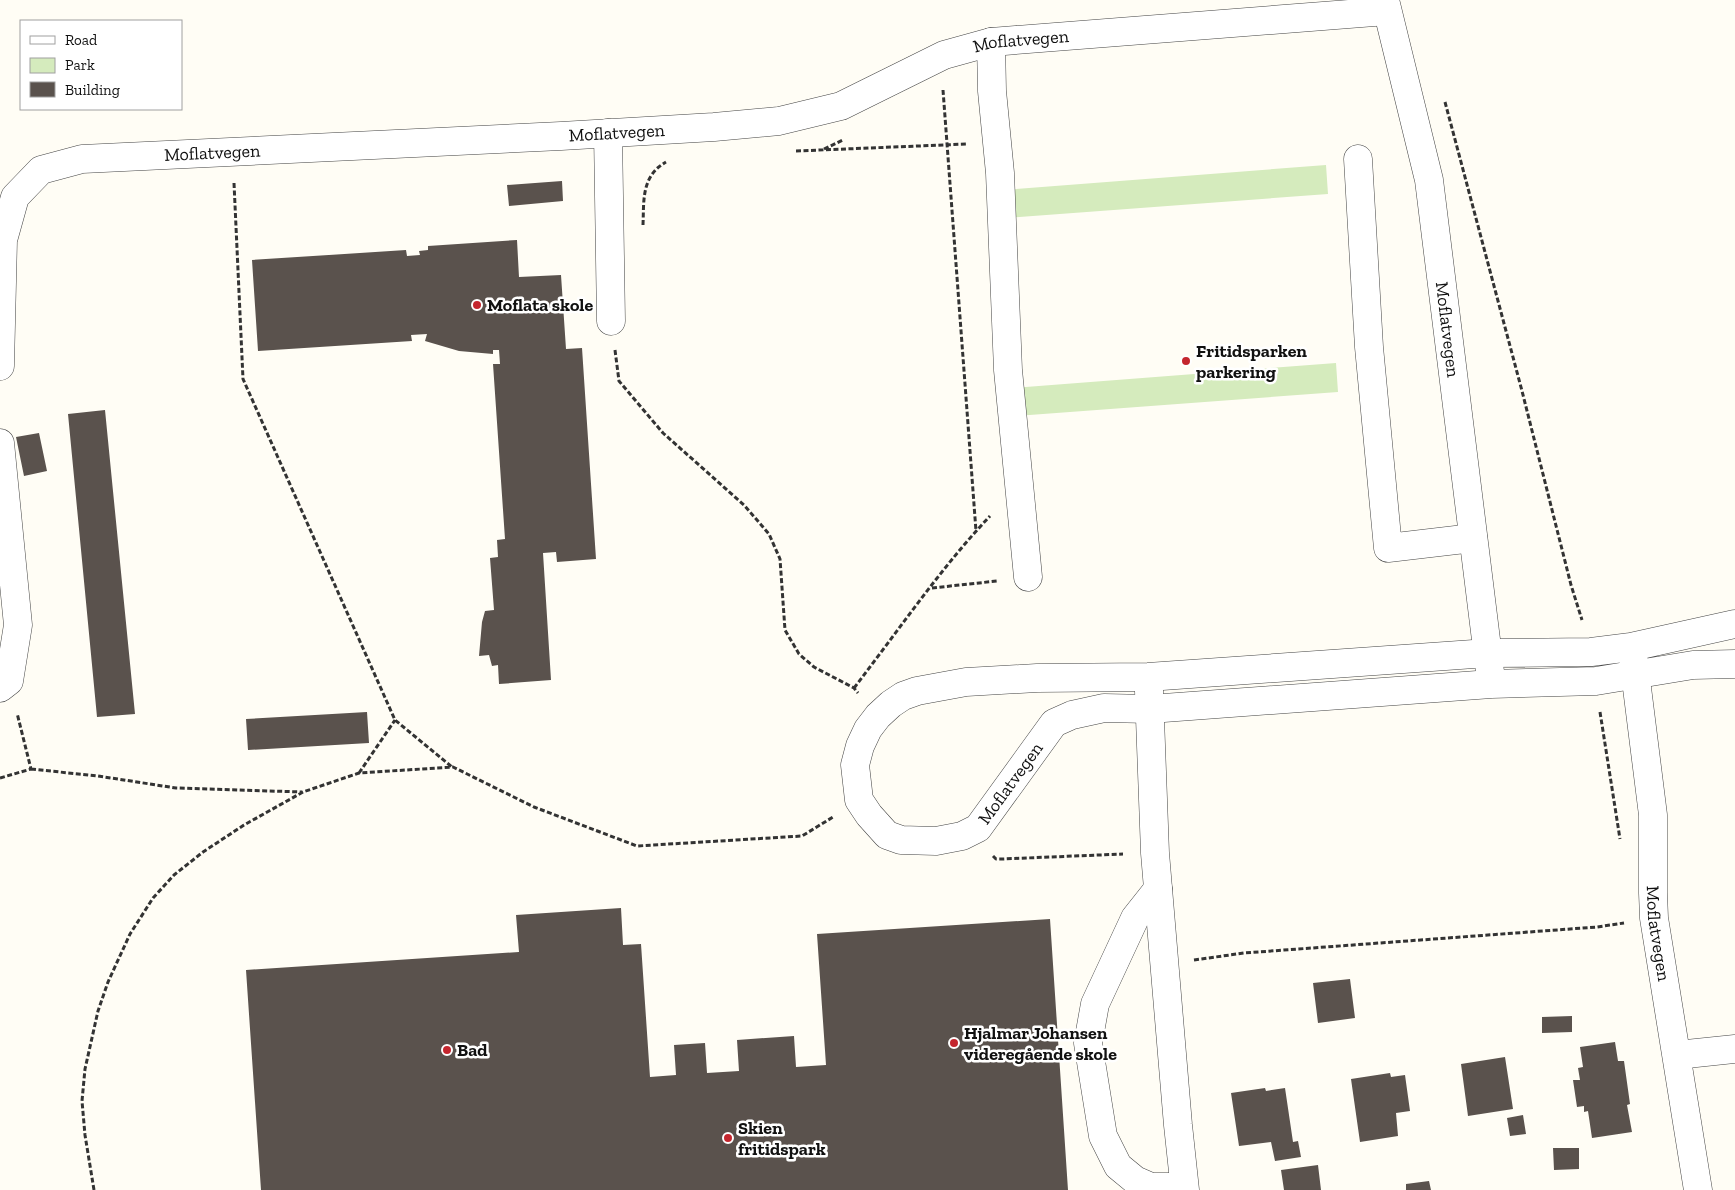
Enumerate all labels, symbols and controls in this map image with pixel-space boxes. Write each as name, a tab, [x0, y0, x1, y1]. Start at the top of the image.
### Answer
legend	[20, 20, 182, 110]
street label: Moflatvegen	[970, 25, 1070, 57]
text: Road	[65, 31, 98, 49]
text: Park	[65, 56, 95, 74]
text: Building	[65, 81, 120, 99]
street label: Moflatvegen	[568, 119, 666, 147]
street label: Moflatvegen	[164, 139, 262, 166]
street label: Moflatvegen	[1431, 280, 1464, 379]
place label: Moflata skole	[487, 294, 593, 316]
marker: Moflata skole	[471, 299, 483, 311]
place label: Fritidsparken parkering	[1196, 340, 1307, 383]
marker: Fritidsparken parkering	[1180, 355, 1192, 367]
street label: Moflatvegen	[973, 737, 1048, 829]
street label: Moflatvegen	[1642, 885, 1675, 983]
place label: Hjalmar Johansen videregående skole	[964, 1022, 1117, 1065]
marker: Hjalmar Johansen videregående skole	[948, 1037, 960, 1049]
place label: Bad	[457, 1039, 488, 1061]
marker: Bad	[441, 1044, 453, 1056]
place label: Skien fritidspark	[738, 1117, 826, 1160]
marker: Skien fritidspark	[722, 1132, 734, 1144]

